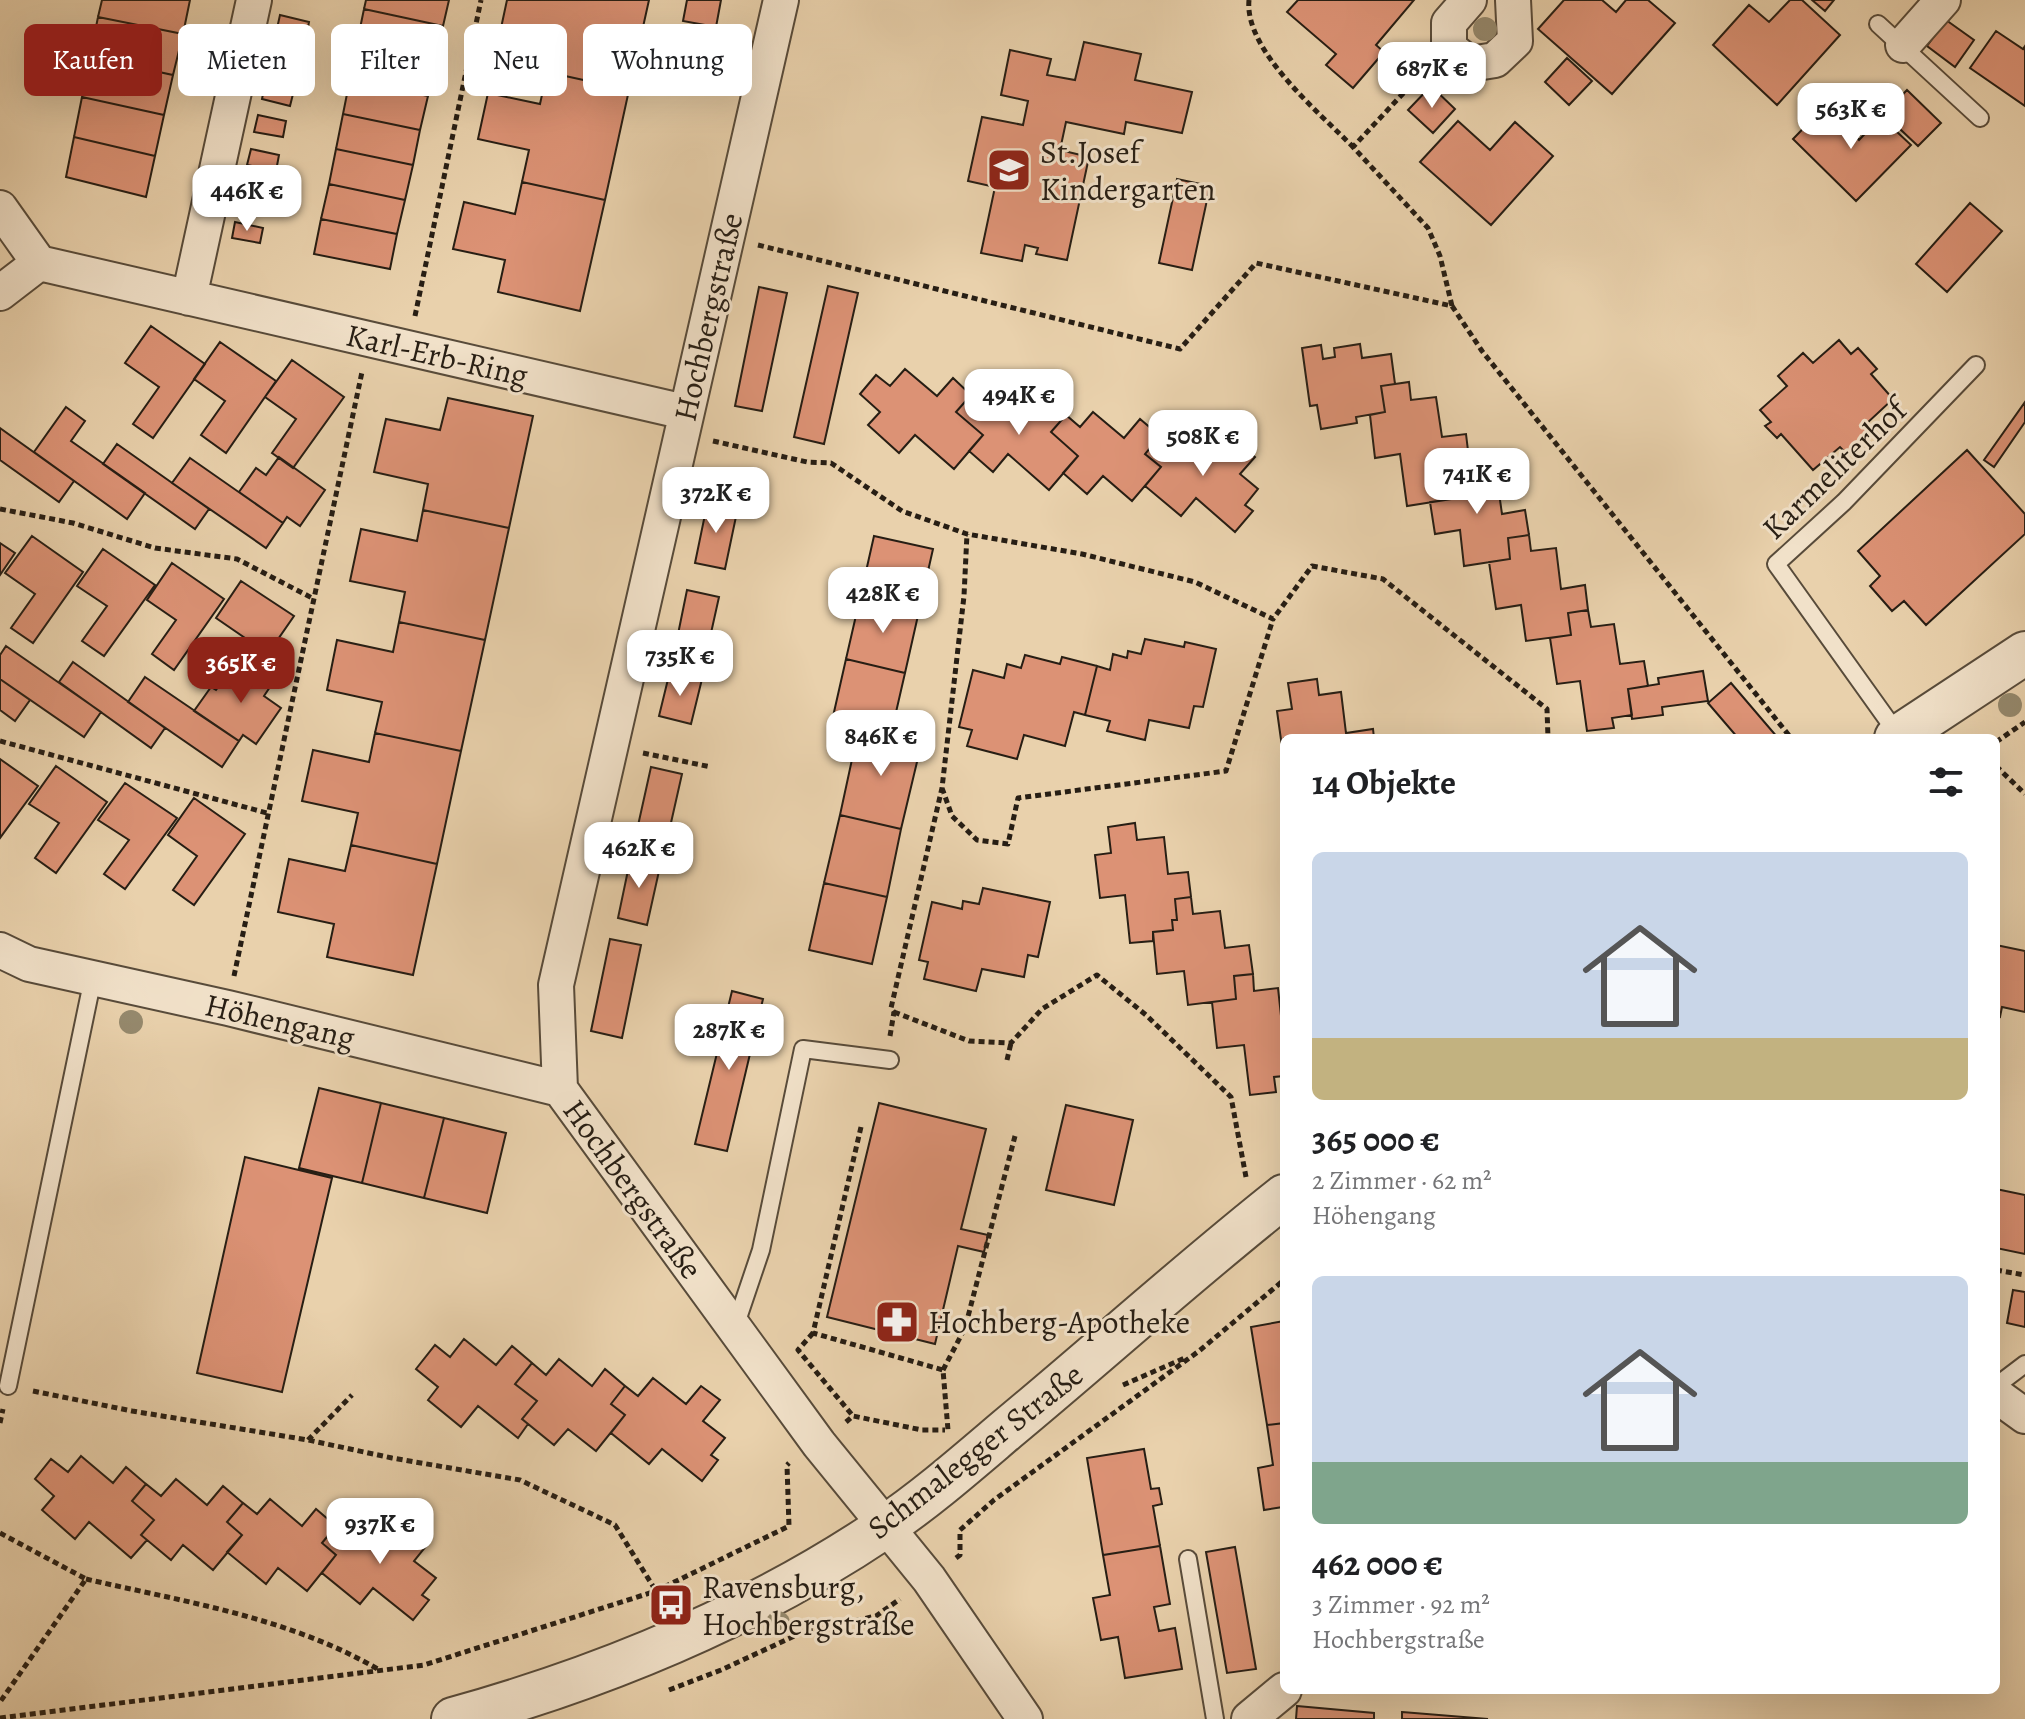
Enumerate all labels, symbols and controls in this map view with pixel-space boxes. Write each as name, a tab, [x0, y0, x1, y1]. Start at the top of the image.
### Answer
chip: Kaufen	[24, 24, 162, 96]
chip: Mieten	[178, 24, 315, 96]
chip: Filter	[331, 24, 448, 96]
chip: Neu	[464, 24, 567, 96]
chip: Wohnung	[583, 24, 752, 96]
pin: 687K €	[1367, 42, 1497, 110]
text: 687K €	[1396, 50, 1468, 85]
pin: 563K €	[1786, 83, 1916, 151]
text: 563K €	[1816, 91, 1886, 126]
place label: St.Josef Kindergarten	[1040, 130, 1216, 211]
school or university icon: St.Josef Kindergarten	[985, 146, 1033, 194]
pin: 446K €	[182, 165, 312, 233]
text: 446K €	[210, 173, 284, 208]
street label: Hochbergstraße	[663, 209, 753, 425]
street label: Karl-Erb-Ring	[342, 313, 532, 397]
pin: 494K €	[954, 369, 1084, 437]
text: 494K €	[982, 377, 1056, 412]
street label: Karmeliterhof	[1752, 386, 1919, 549]
pin: 508K €	[1138, 410, 1268, 478]
text: 508K €	[1166, 418, 1240, 453]
pin: 741K €	[1412, 448, 1542, 516]
text: 741K €	[1442, 456, 1512, 491]
pin: 372K €	[651, 467, 781, 535]
text: 372K €	[680, 475, 752, 510]
pin: 428K €	[818, 567, 948, 635]
text: 428K €	[846, 575, 920, 610]
pin: 735K €	[615, 630, 745, 698]
pin: 365K €	[176, 637, 306, 705]
text: 735K €	[645, 638, 715, 673]
text: 365K €	[206, 645, 276, 680]
pin: 846K €	[816, 710, 946, 778]
text: 846K €	[844, 718, 918, 753]
text: 14 Objekte	[1312, 759, 1456, 806]
icon: filters	[1924, 760, 1968, 804]
pin: 462K €	[574, 822, 704, 890]
text: 462K €	[602, 830, 676, 865]
icon: home	[1568, 904, 1712, 1048]
street label: Höhengang	[201, 982, 359, 1060]
pin: 287K €	[664, 1004, 794, 1072]
text: 287K €	[693, 1012, 765, 1047]
street label: Hochbergstraße	[553, 1090, 713, 1288]
text: 365 000 €	[1312, 1116, 1440, 1163]
text: 2 Zimmer · 62 m²	[1312, 1163, 1492, 1198]
text: Höhengang	[1312, 1198, 1436, 1233]
pharmacy icon: Hochberg-Apotheke	[873, 1298, 921, 1346]
place label: Hochberg-Apotheke	[928, 1300, 1190, 1344]
icon: home	[1568, 1328, 1712, 1472]
street label: Schmalegger Straße	[858, 1353, 1092, 1549]
pin: 937K €	[315, 1498, 445, 1566]
text: 937K €	[345, 1506, 415, 1541]
text: 462 000 €	[1312, 1540, 1443, 1587]
place label: Ravensburg, Hochbergstraße	[702, 1565, 914, 1646]
bus stop icon: Ravensburg, Hochbergstraße	[647, 1581, 695, 1629]
text: 3 Zimmer · 92 m²	[1312, 1587, 1490, 1622]
text: Hochbergstraße	[1312, 1622, 1485, 1657]

